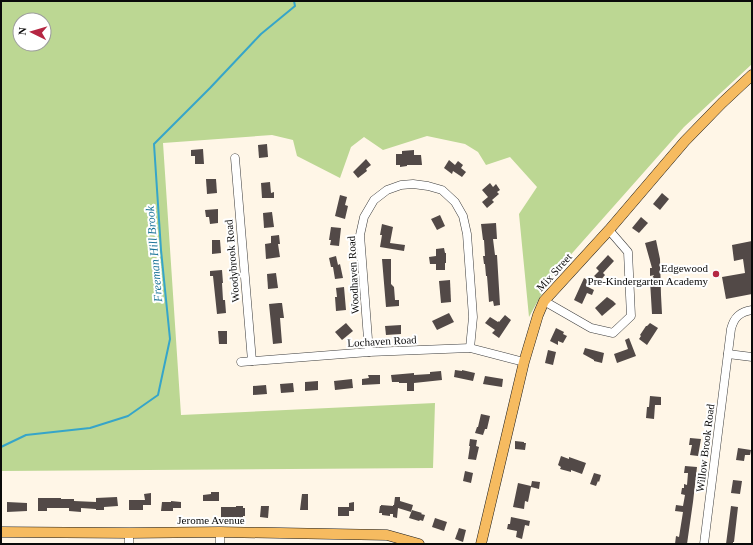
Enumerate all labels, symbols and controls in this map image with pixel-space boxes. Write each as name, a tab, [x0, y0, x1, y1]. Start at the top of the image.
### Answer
north arrow	[12, 12, 52, 52]
text: N	[16, 27, 28, 36]
water label: Freeman Hill Brook	[143, 205, 165, 304]
street label: Woodybrook Road	[222, 219, 242, 303]
street label: Woodhaven Road	[345, 235, 361, 314]
street label: Mix Street	[534, 251, 574, 293]
place label: Edgewood Pre-Kindergarten Academy	[588, 262, 708, 287]
marker: Edgewood Pre-Kindergarten Academy	[711, 269, 721, 279]
street label: Lochaven Road	[347, 333, 417, 349]
street label: Willow Brook Road	[694, 403, 716, 493]
street label: Jerome Avenue	[177, 514, 245, 526]

